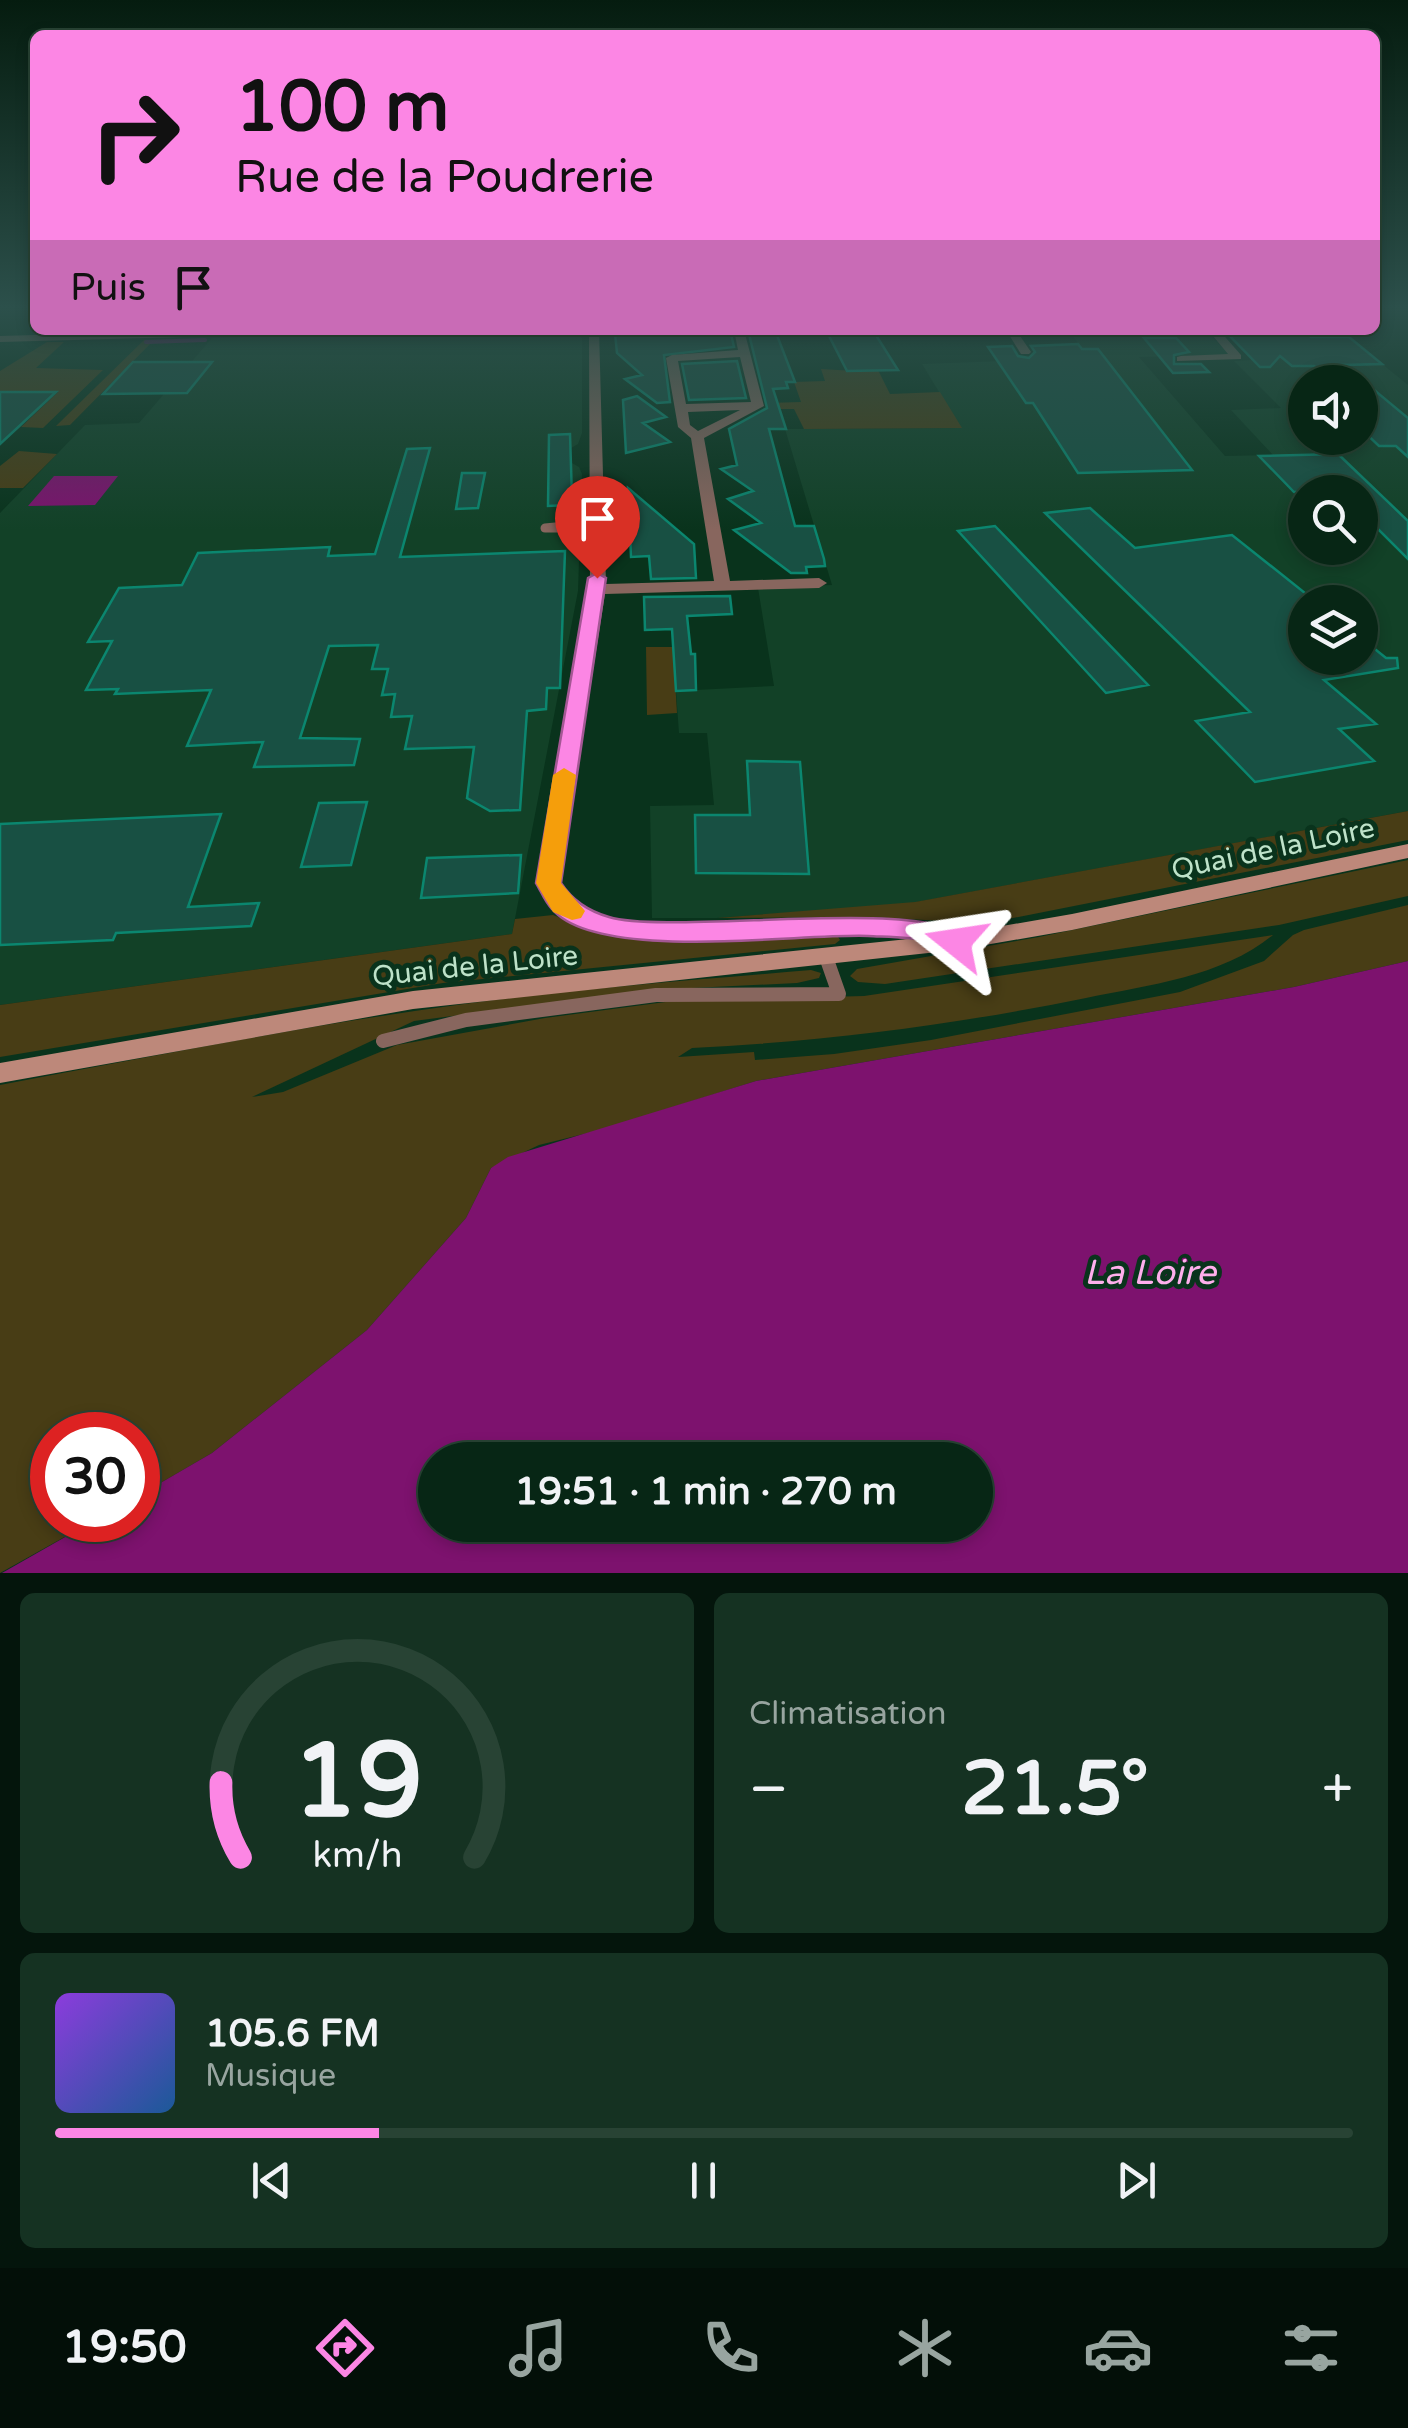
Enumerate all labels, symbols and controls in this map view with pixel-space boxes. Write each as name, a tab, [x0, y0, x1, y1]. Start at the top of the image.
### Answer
text: 100 m	[235, 66, 449, 150]
icon: right	[70, 70, 200, 200]
text: Rue de la Poudrerie	[235, 151, 654, 205]
icon: arrive	[166, 260, 221, 315]
text: Puis	[70, 265, 146, 311]
map controls	[1288, 365, 1378, 675]
button: sound	[1288, 365, 1378, 455]
button: search	[1288, 475, 1378, 565]
pin	[555, 476, 640, 579]
icon: arrive	[570, 491, 625, 546]
button: layers	[1288, 585, 1378, 675]
street label: Quai de la Loire	[1168, 811, 1378, 887]
position arrow	[904, 890, 1008, 994]
street label: Quai de la Loire	[370, 938, 580, 994]
water label: La Loire	[1084, 1252, 1218, 1294]
speed limit sign: 30	[30, 1412, 160, 1542]
text: 19:51 · 1 min · 270 m	[514, 1469, 897, 1515]
text: Climatisation	[749, 1695, 946, 1733]
text: 19	[292, 1720, 422, 1845]
text: 21.5°	[961, 1744, 1149, 1834]
text: −	[749, 1757, 788, 1823]
text: +	[1322, 1757, 1353, 1823]
text: km/h	[312, 1834, 402, 1877]
text: 105.6 FM	[205, 2011, 380, 2057]
text: Musique	[205, 2057, 336, 2095]
icon: previous	[244, 2153, 299, 2208]
icon: pause	[676, 2153, 731, 2208]
icon: next	[1109, 2153, 1164, 2208]
icon: directions	[310, 2313, 380, 2383]
icon: music	[503, 2313, 573, 2383]
icon: phone	[696, 2313, 766, 2383]
icon: climate	[890, 2313, 960, 2383]
icon: car	[1083, 2313, 1153, 2383]
icon: filters	[1276, 2313, 1346, 2383]
text: 19:50	[62, 2321, 186, 2375]

